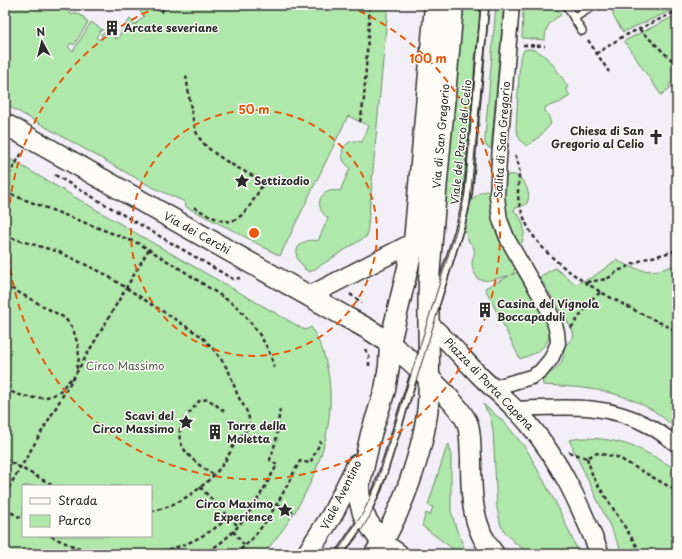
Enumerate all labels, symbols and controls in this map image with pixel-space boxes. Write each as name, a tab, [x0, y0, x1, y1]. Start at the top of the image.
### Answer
building icon: Arcate severiane	[103, 19, 121, 37]
place label: Arcate severiane	[123, 19, 219, 36]
north arrow	[22, 22, 62, 62]
text: N	[35, 23, 46, 41]
text: 100 m	[409, 49, 447, 67]
street label: Viale del Parco del Celio	[445, 78, 476, 205]
street label: Salita di San Gregorio	[489, 81, 514, 199]
street label: Via di San Gregorio	[427, 83, 454, 189]
text: 50 m	[238, 100, 270, 118]
place label: Chiesa di San Gregorio al Celio	[551, 122, 645, 152]
church icon: Chiesa di San Gregorio al Celio	[647, 128, 665, 146]
place icon: Settizodio	[233, 172, 251, 190]
place label: Settizodio	[254, 172, 310, 189]
street label: Via dei Cerchi	[161, 207, 234, 258]
centre of rings	[247, 226, 261, 240]
place label: Casina del Vignola Boccapaduli	[497, 295, 599, 325]
building icon: Casina del Vignola Boccapaduli	[476, 301, 494, 319]
street label: Piazza di Porta Capena	[441, 334, 539, 434]
park label: Circo Massimo	[86, 357, 164, 374]
place label: Scavi del Circo Massimo	[92, 407, 175, 437]
place icon: Scavi del Circo Massimo	[177, 413, 195, 431]
place label: Torre della Moletta	[227, 417, 287, 447]
building icon: Torre della Moletta	[206, 423, 224, 441]
street label: Viale Aventino	[316, 457, 365, 533]
legend	[22, 485, 152, 537]
text: Strada	[58, 491, 98, 509]
place label: Circo Maximo Experience	[196, 495, 274, 525]
place icon: Circo Maximo Experience	[276, 501, 294, 519]
text: Parco	[58, 511, 92, 529]

